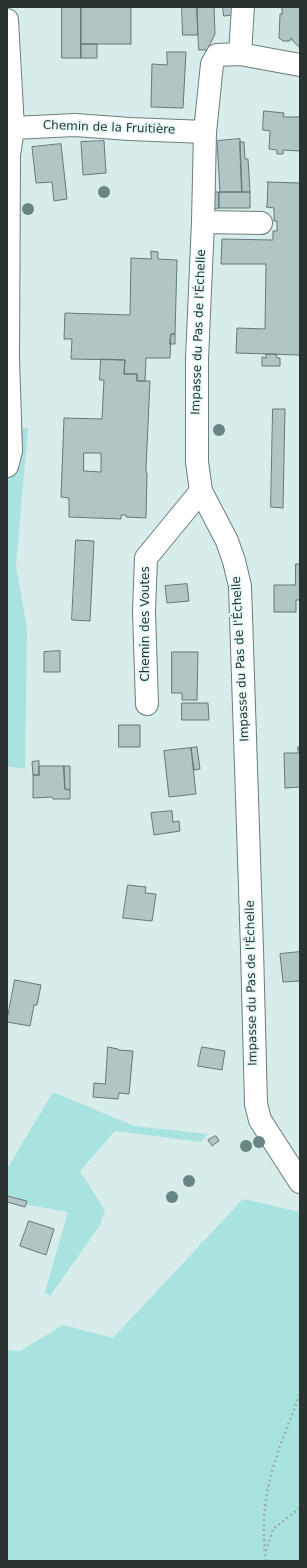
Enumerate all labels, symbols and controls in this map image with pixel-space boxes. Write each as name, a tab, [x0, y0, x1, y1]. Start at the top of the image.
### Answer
street label: Chemin de la Fruitière	[43, 118, 175, 138]
street label: Impasse du Pas de l'Échelle	[189, 249, 209, 415]
street label: Chemin des Voutes	[139, 566, 153, 682]
street label: Impasse du Pas de l'Échelle	[229, 576, 253, 742]
street label: Impasse du Pas de l'Échelle	[243, 900, 261, 1066]

